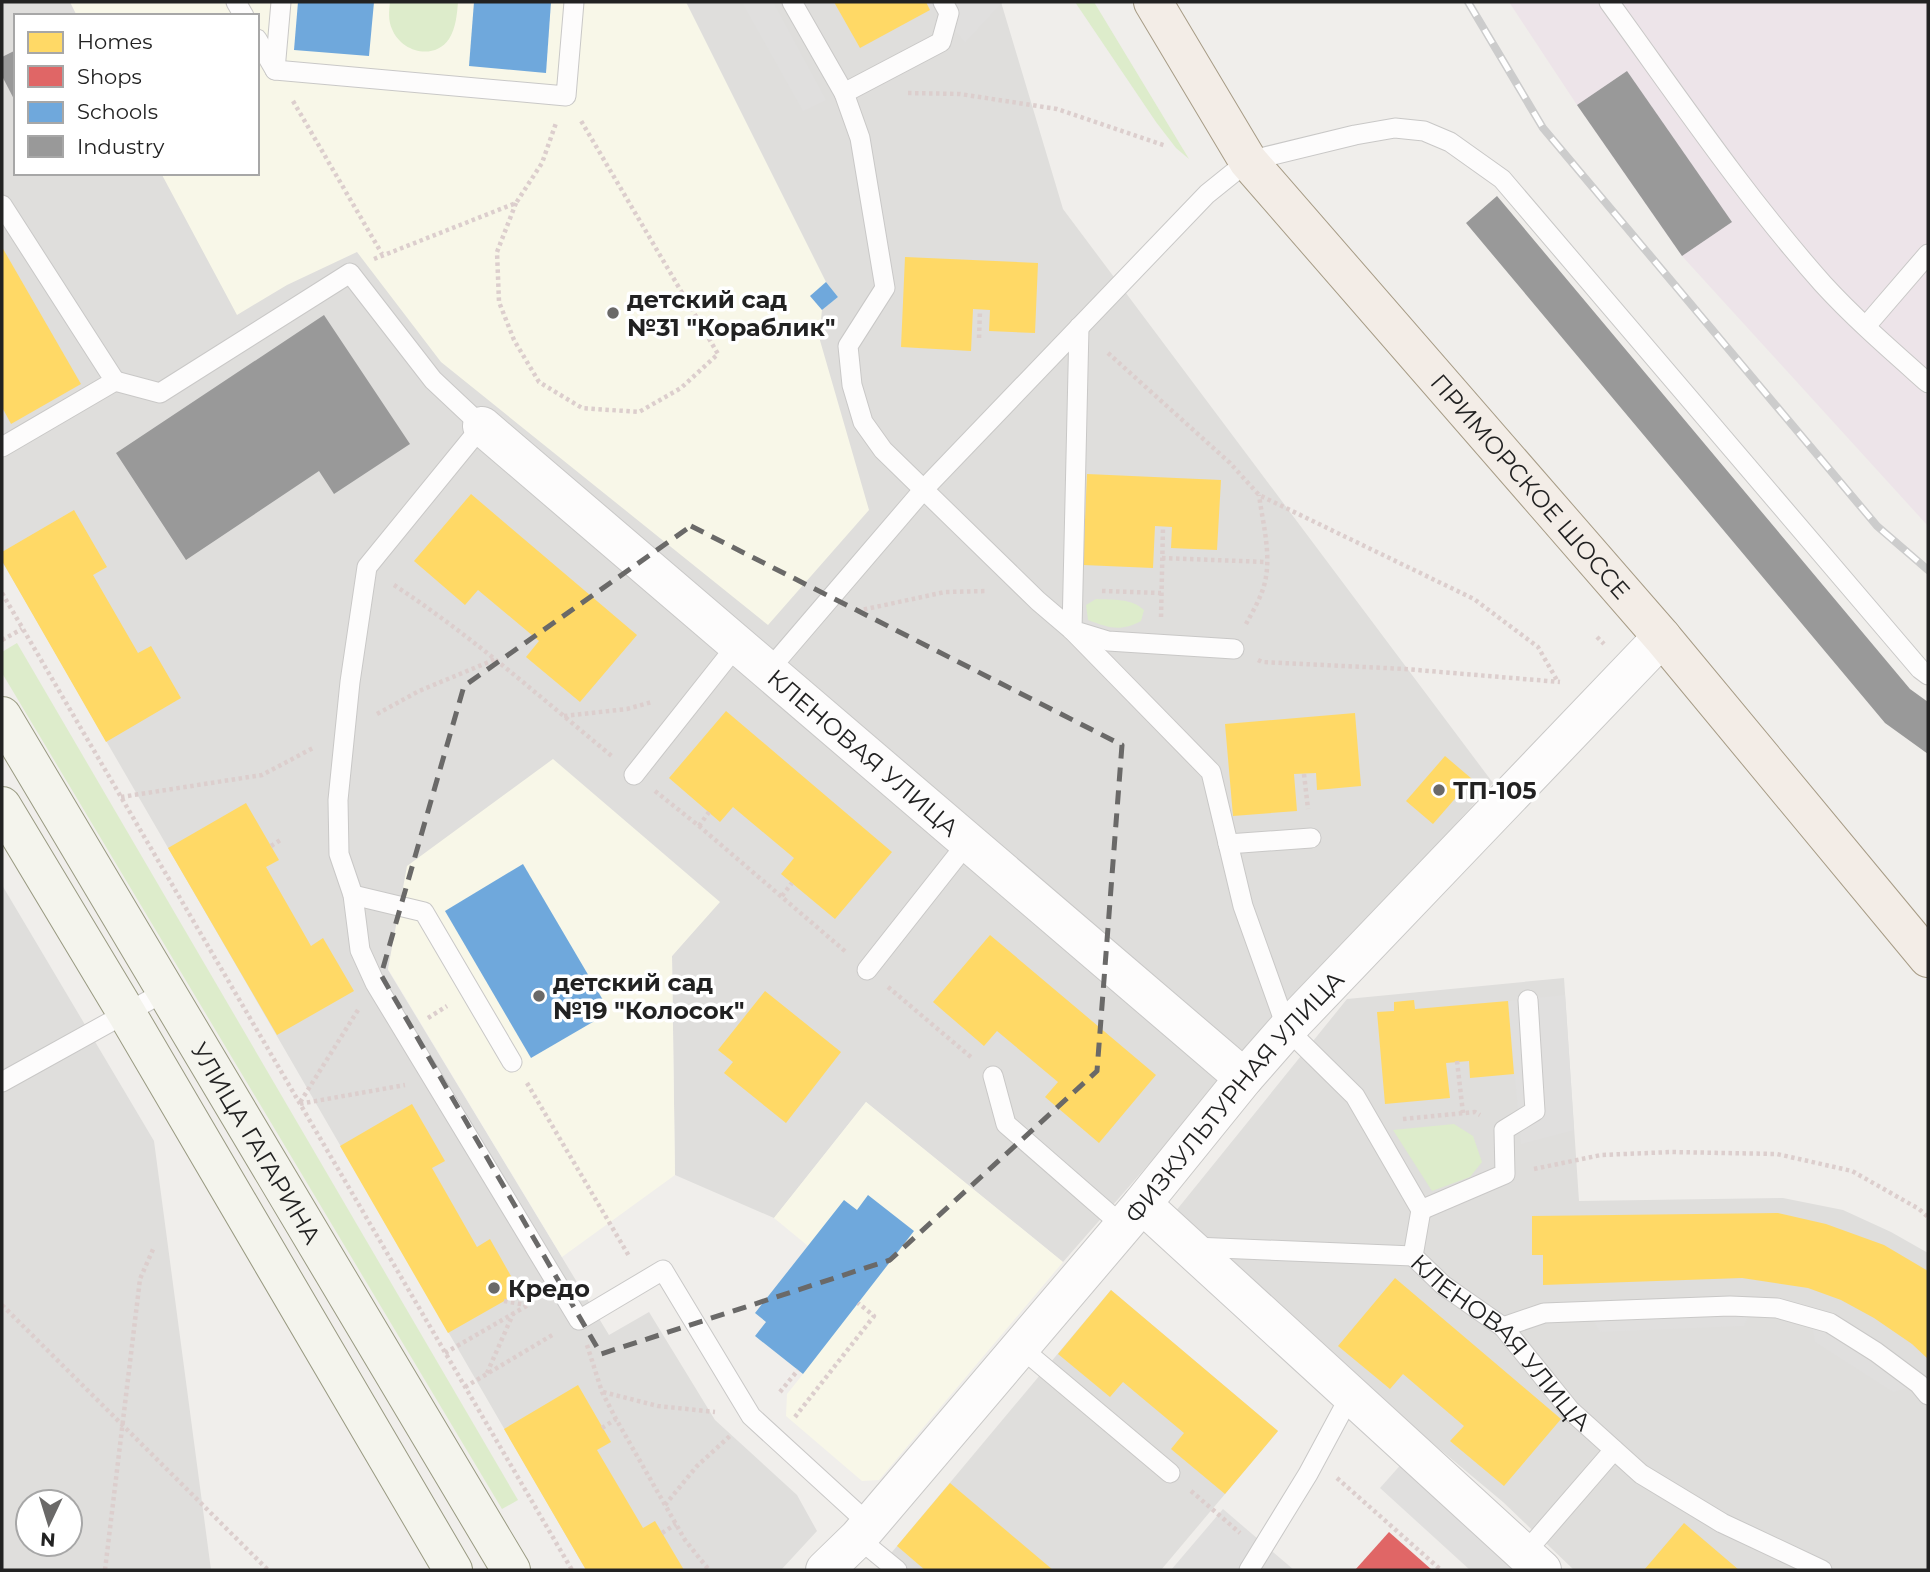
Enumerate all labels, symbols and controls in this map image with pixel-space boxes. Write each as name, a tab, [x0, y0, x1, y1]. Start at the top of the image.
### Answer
legend	[14, 14, 259, 175]
text: Homes	[77, 29, 152, 54]
text: Shops	[77, 64, 142, 89]
text: Schools	[77, 99, 158, 124]
text: Industry	[77, 134, 165, 159]
place label: детский сад №31 "Кораблик"	[627, 285, 836, 342]
marker: детский сад №31 "Кораблик"	[605, 305, 621, 321]
street label: ПРИМОРСКОЕ ШОССЕ	[1425, 367, 1636, 605]
street label: КЛЕНОВАЯ УЛИЦА	[762, 663, 965, 842]
place label: ТП-105	[1453, 776, 1537, 805]
marker: ТП-105	[1431, 782, 1447, 798]
street label: ФИЗКУЛЬТУРНАЯ УЛИЦА	[1118, 964, 1350, 1228]
place label: детский сад №19 "Колосок"	[553, 968, 745, 1025]
marker: детский сад №19 "Колосок"	[531, 988, 547, 1004]
street label: УЛИЦА ГАГАРИНА	[185, 1037, 328, 1249]
street label: КЛЕНОВАЯ УЛИЦА	[1405, 1248, 1597, 1437]
place label: Кредо	[508, 1274, 590, 1303]
marker: Кредо	[486, 1280, 502, 1296]
north arrow	[14, 1488, 84, 1558]
text: N	[39, 1527, 56, 1551]

